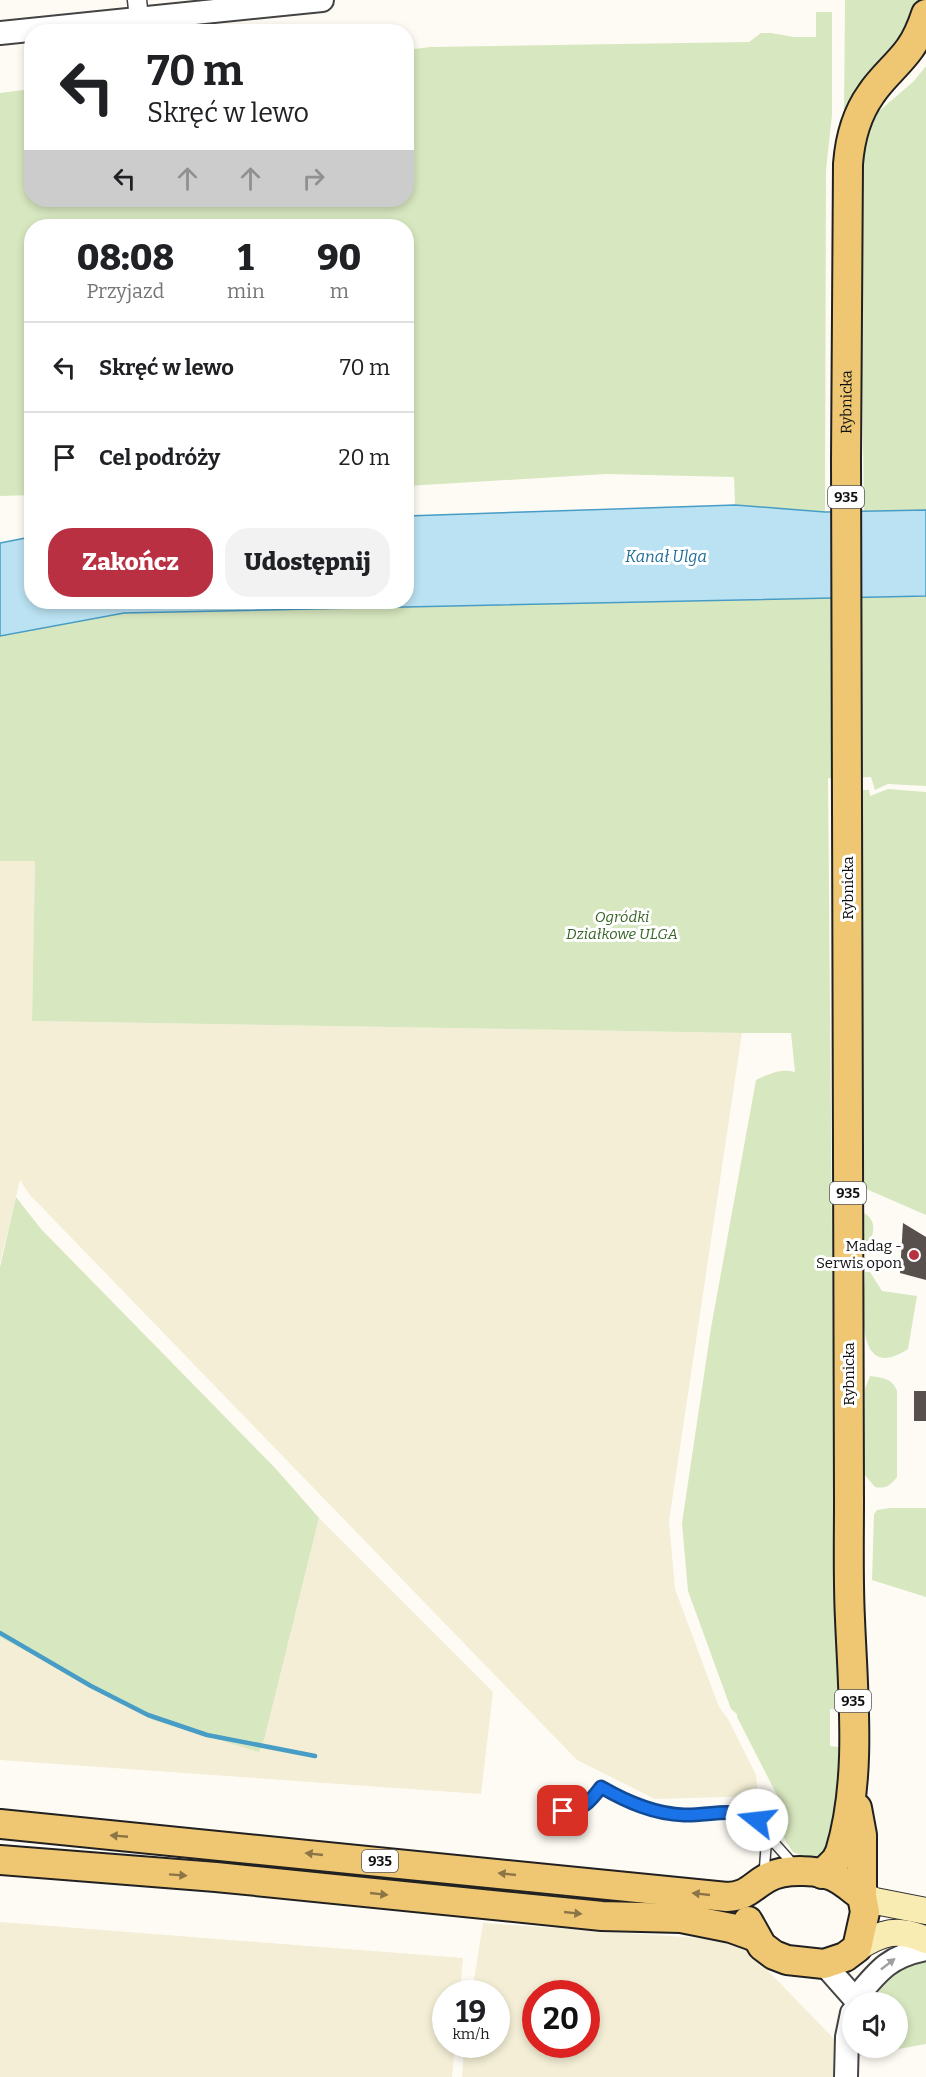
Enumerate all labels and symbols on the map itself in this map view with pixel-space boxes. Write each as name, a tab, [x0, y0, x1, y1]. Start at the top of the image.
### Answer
street label: Rybnicka	[837, 370, 856, 434]
road number: 935	[828, 486, 864, 508]
water label: Kanał Ulga	[625, 547, 707, 566]
street label: Rybnicka	[839, 856, 857, 920]
park label: Ogródki Działkowe ULGA	[566, 908, 678, 943]
road number: 935	[830, 1182, 866, 1204]
place label: Madag - Serwis opon	[816, 1237, 902, 1272]
marker: Madag - Serwis opon	[907, 1248, 921, 1262]
street label: Rybnicka	[840, 1342, 858, 1406]
road number: 935	[835, 1690, 871, 1712]
pin	[537, 1785, 588, 1836]
position arrow	[725, 1788, 789, 1852]
one-way arrow	[110, 1831, 129, 1841]
one-way arrow	[304, 1849, 323, 1859]
road number: 935	[362, 1850, 398, 1872]
one-way arrow	[498, 1869, 517, 1879]
one-way arrow	[169, 1870, 188, 1879]
one-way arrow	[369, 1889, 388, 1899]
one-way arrow	[692, 1890, 711, 1899]
one-way arrow	[563, 1908, 582, 1918]
one-way arrow	[881, 1958, 896, 1970]
speed limit sign: 20	[522, 1980, 600, 2058]

